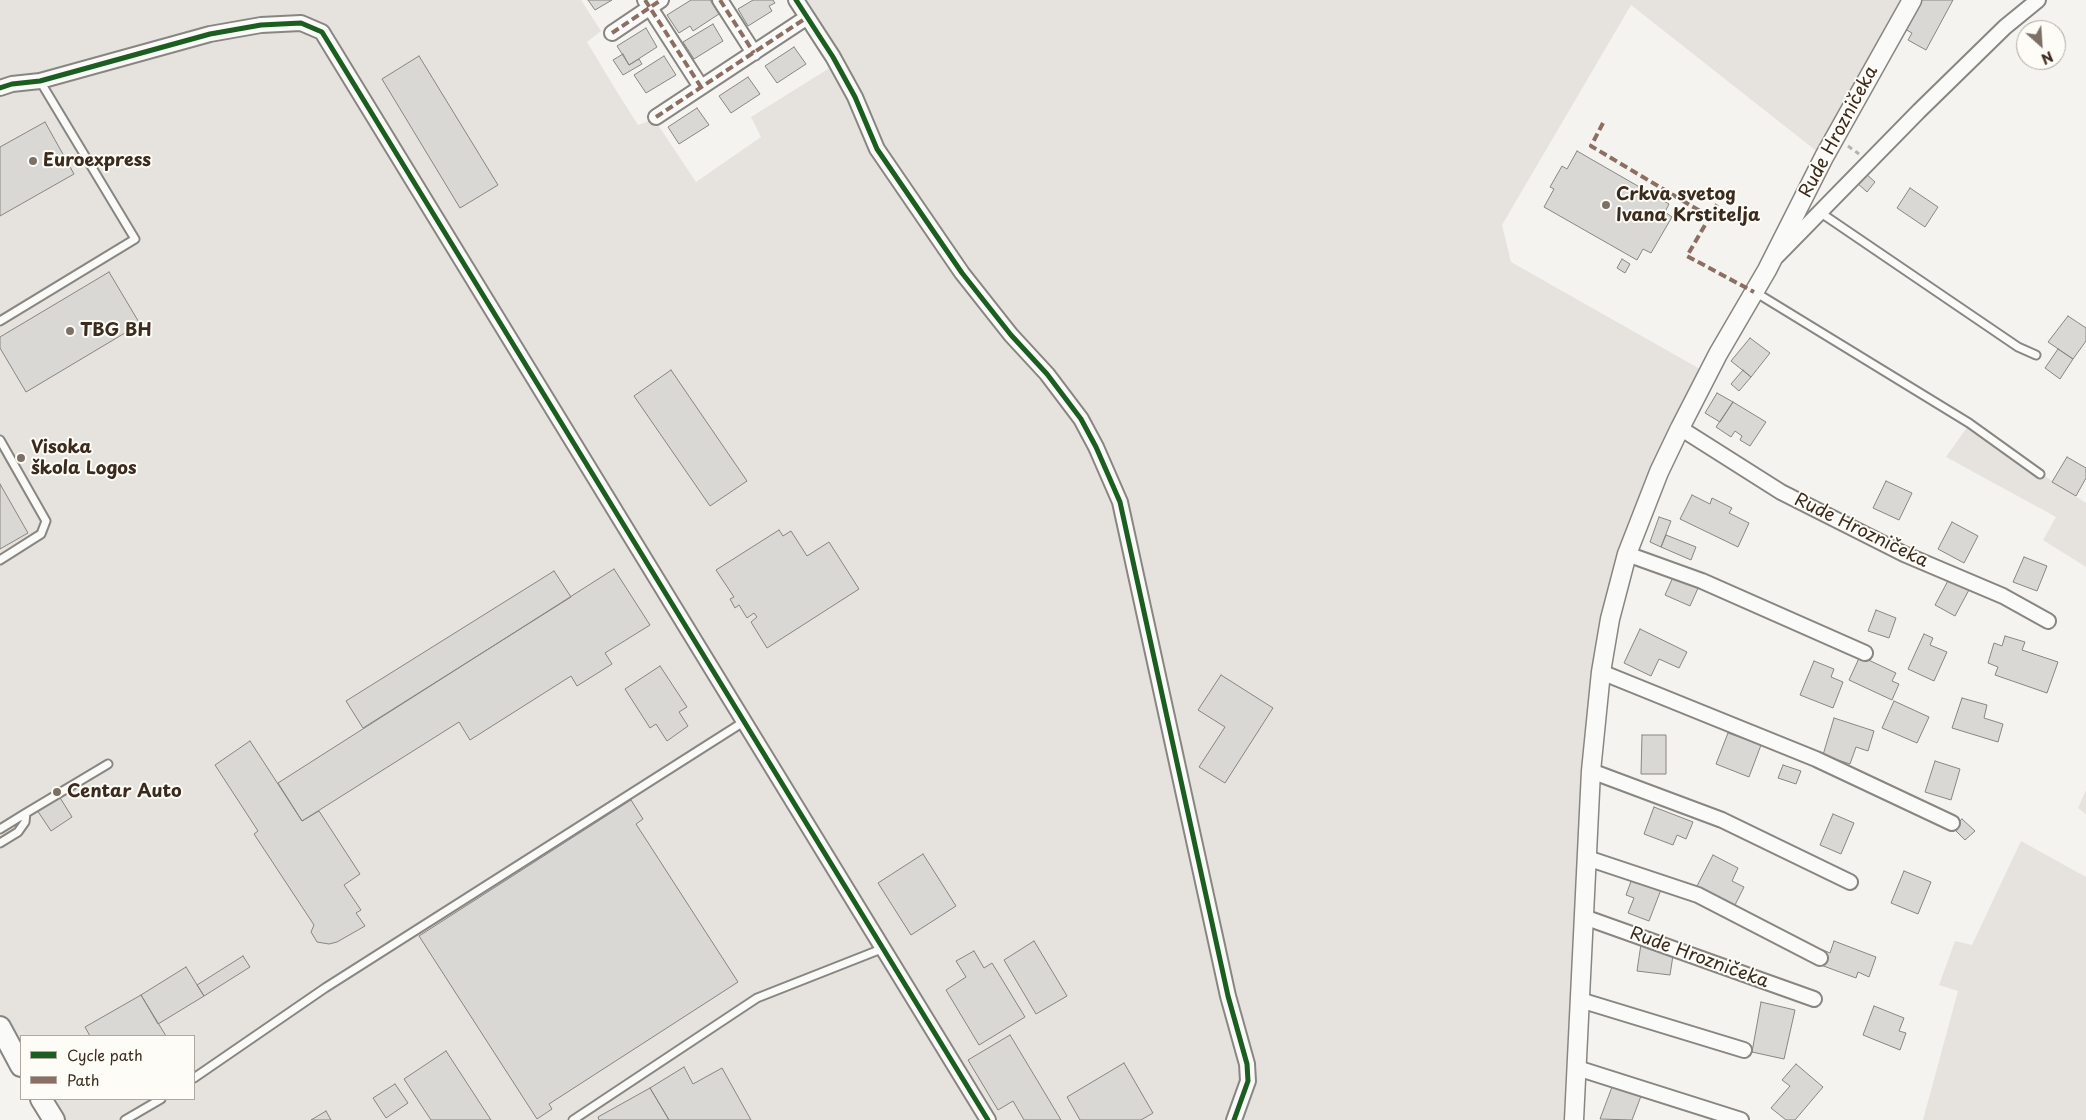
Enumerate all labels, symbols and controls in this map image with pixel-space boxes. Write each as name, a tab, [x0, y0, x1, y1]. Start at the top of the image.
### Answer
north arrow	[2016, 20, 2066, 70]
text: N	[2038, 46, 2057, 70]
street label: Rude Hrozničeka	[1795, 62, 1883, 202]
place label: Euroexpress	[43, 150, 151, 172]
marker: Euroexpress	[27, 155, 39, 167]
place label: Crkva svetog Ivana Krstitelja	[1616, 184, 1760, 226]
marker: Crkva svetog Ivana Krstitelja	[1600, 199, 1612, 211]
place label: TBG BH	[80, 320, 152, 342]
marker: TBG BH	[64, 325, 76, 337]
place label: Visoka škola Logos	[31, 437, 137, 479]
marker: Visoka škola Logos	[15, 452, 27, 464]
street label: Rude Hrozničeka	[1791, 489, 1931, 573]
place label: Centar Auto	[67, 781, 182, 803]
marker: Centar Auto	[51, 786, 63, 798]
street label: Rude Hrozničeka	[1627, 923, 1771, 993]
legend	[20, 1035, 195, 1100]
text: Cycle path	[67, 1043, 143, 1066]
text: Path	[67, 1068, 99, 1091]

